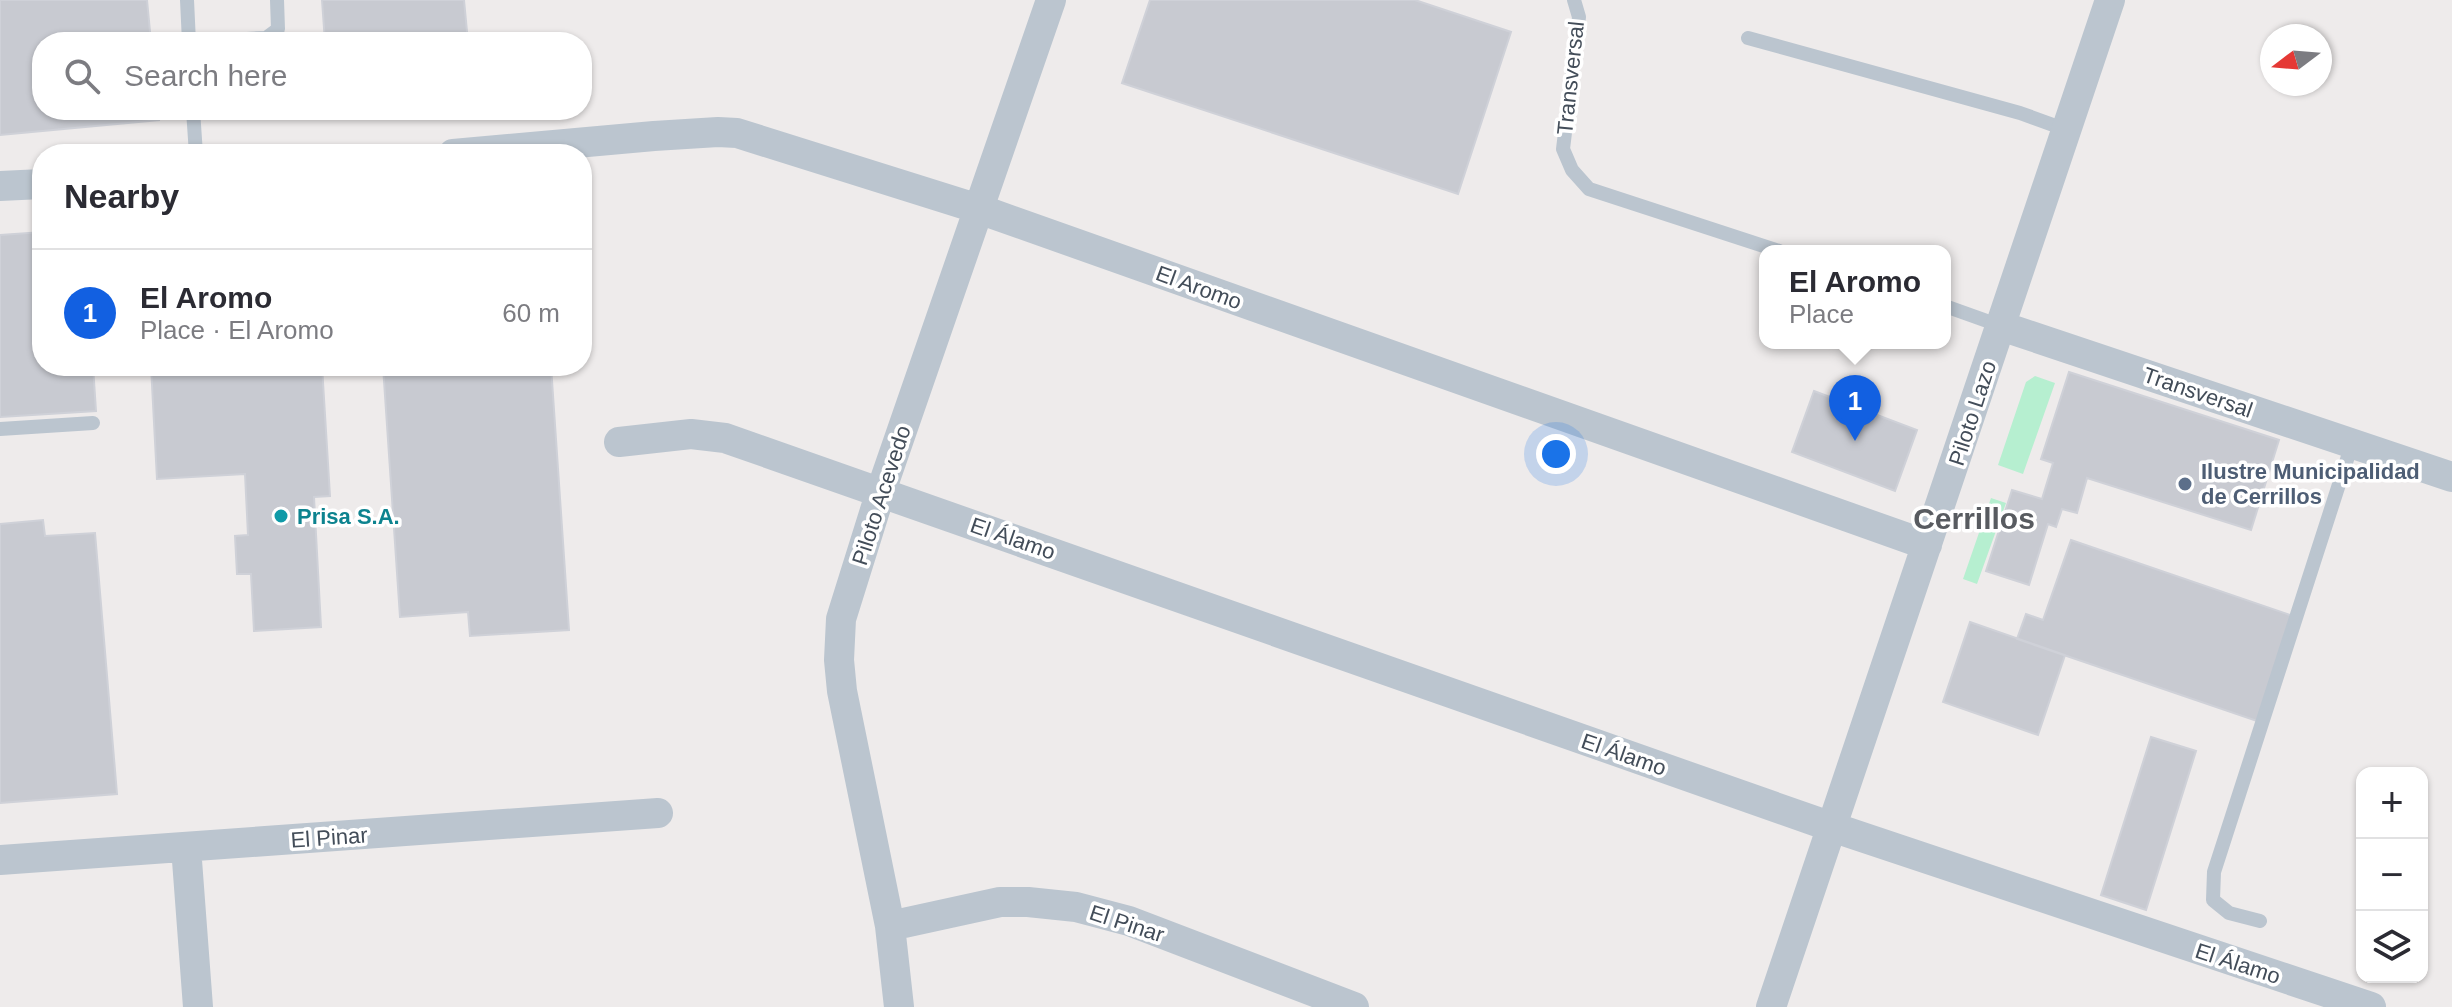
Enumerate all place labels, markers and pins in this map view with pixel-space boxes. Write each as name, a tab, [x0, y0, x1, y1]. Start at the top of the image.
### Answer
pin: 1	[1829, 375, 1881, 441]
place label: Ilustre Municipalidad de Cerrillos	[2201, 459, 2420, 509]
marker: Ilustre Municipalidad de Cerrillos	[2176, 475, 2194, 493]
place label: Prisa S.A.	[297, 504, 400, 529]
marker: Prisa S.A.	[272, 507, 290, 525]

